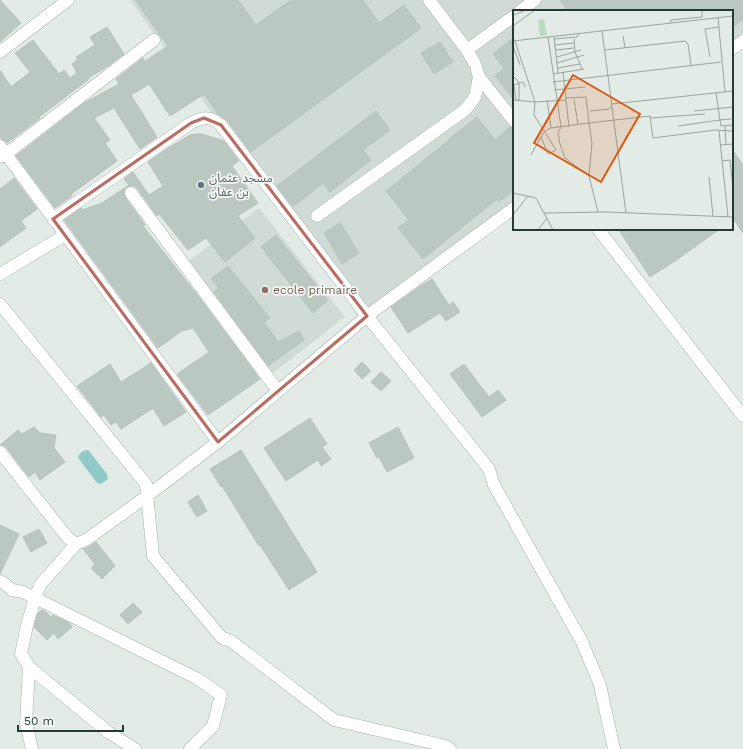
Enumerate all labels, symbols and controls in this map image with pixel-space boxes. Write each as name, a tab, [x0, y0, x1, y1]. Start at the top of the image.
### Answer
inset map	[513, 10, 733, 230]
place label: مسجد عثمان بن عفان	[209, 171, 273, 199]
marker: مسجد عثمان بن عفان	[196, 180, 206, 190]
place label: ecole primaire	[273, 283, 357, 297]
marker: ecole primaire	[260, 285, 270, 295]
scale bar	[18, 707, 123, 733]
text: 50 m	[24, 714, 54, 728]

